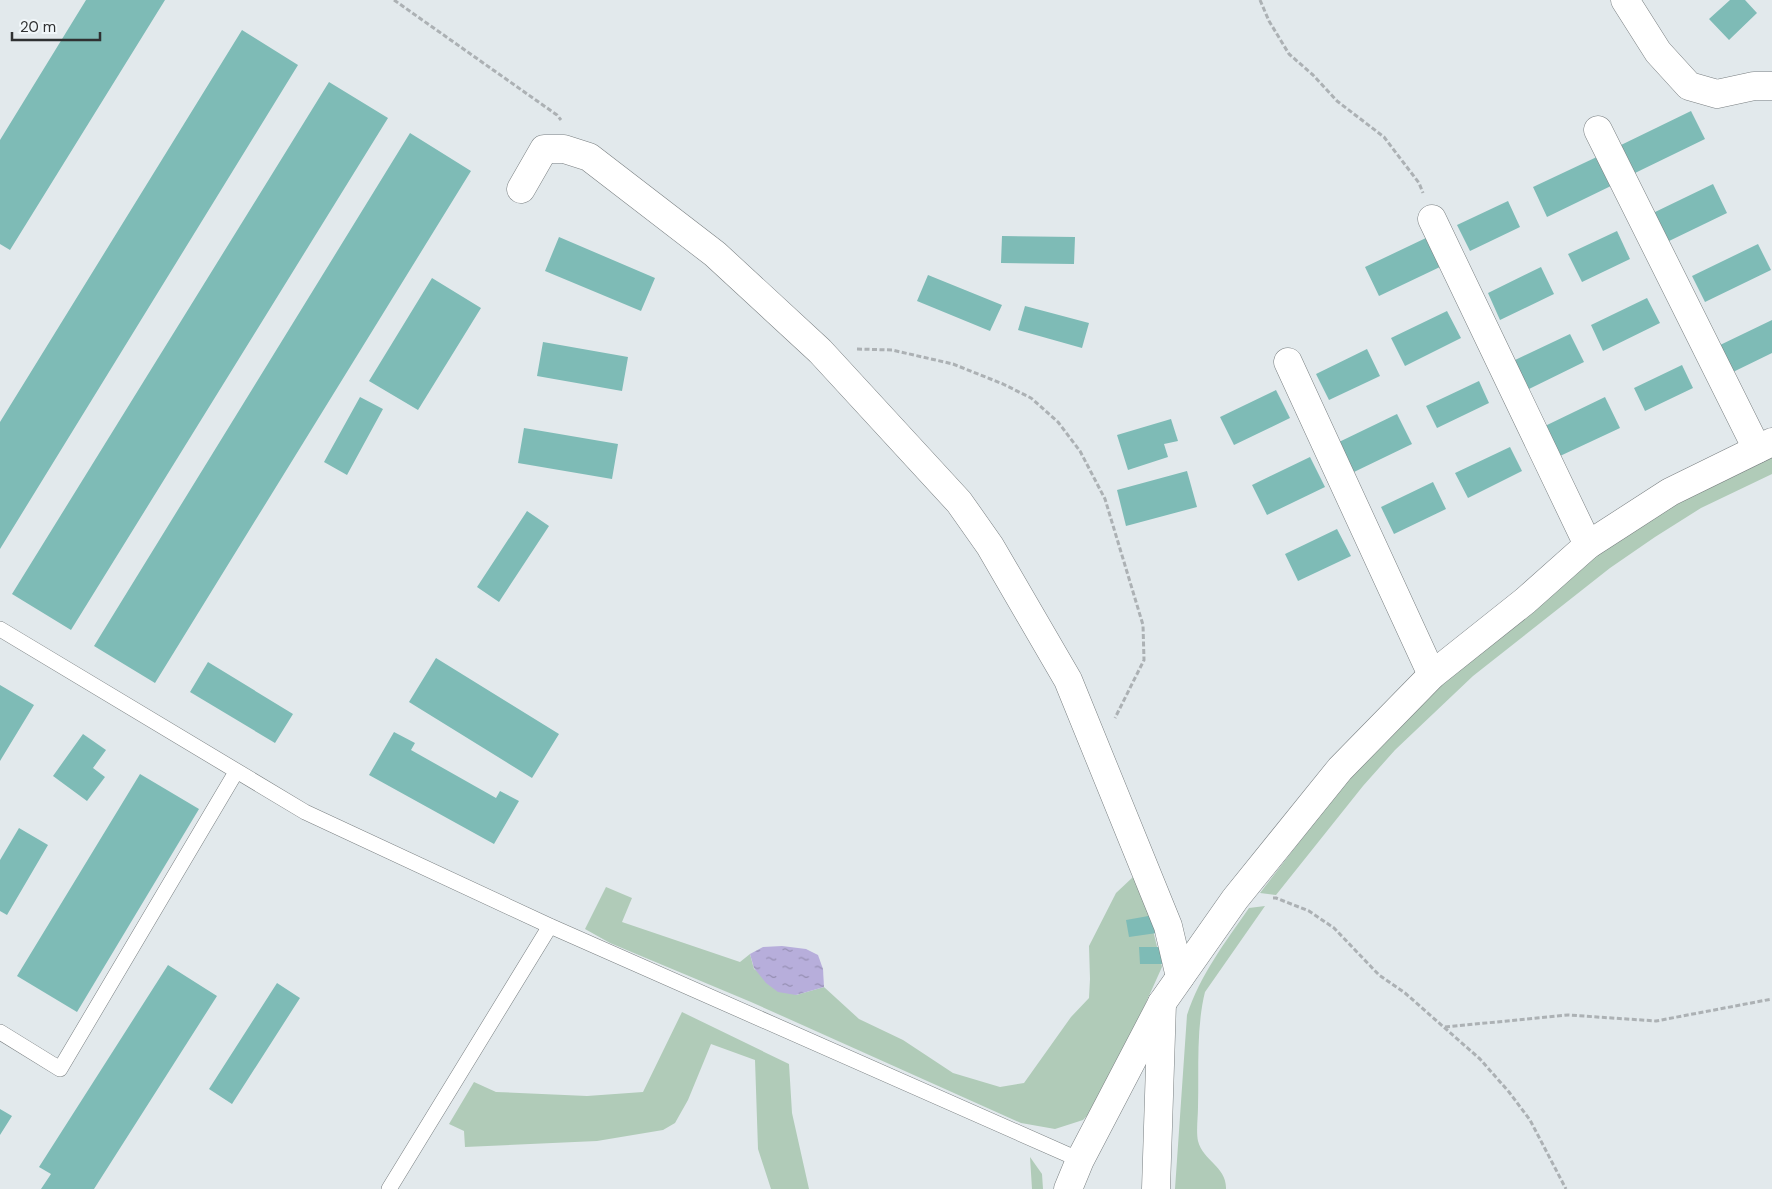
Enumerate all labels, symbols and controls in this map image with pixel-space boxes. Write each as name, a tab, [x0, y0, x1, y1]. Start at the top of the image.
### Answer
scale bar	[12, 10, 100, 42]
text: 20 m	[20, 17, 56, 37]

